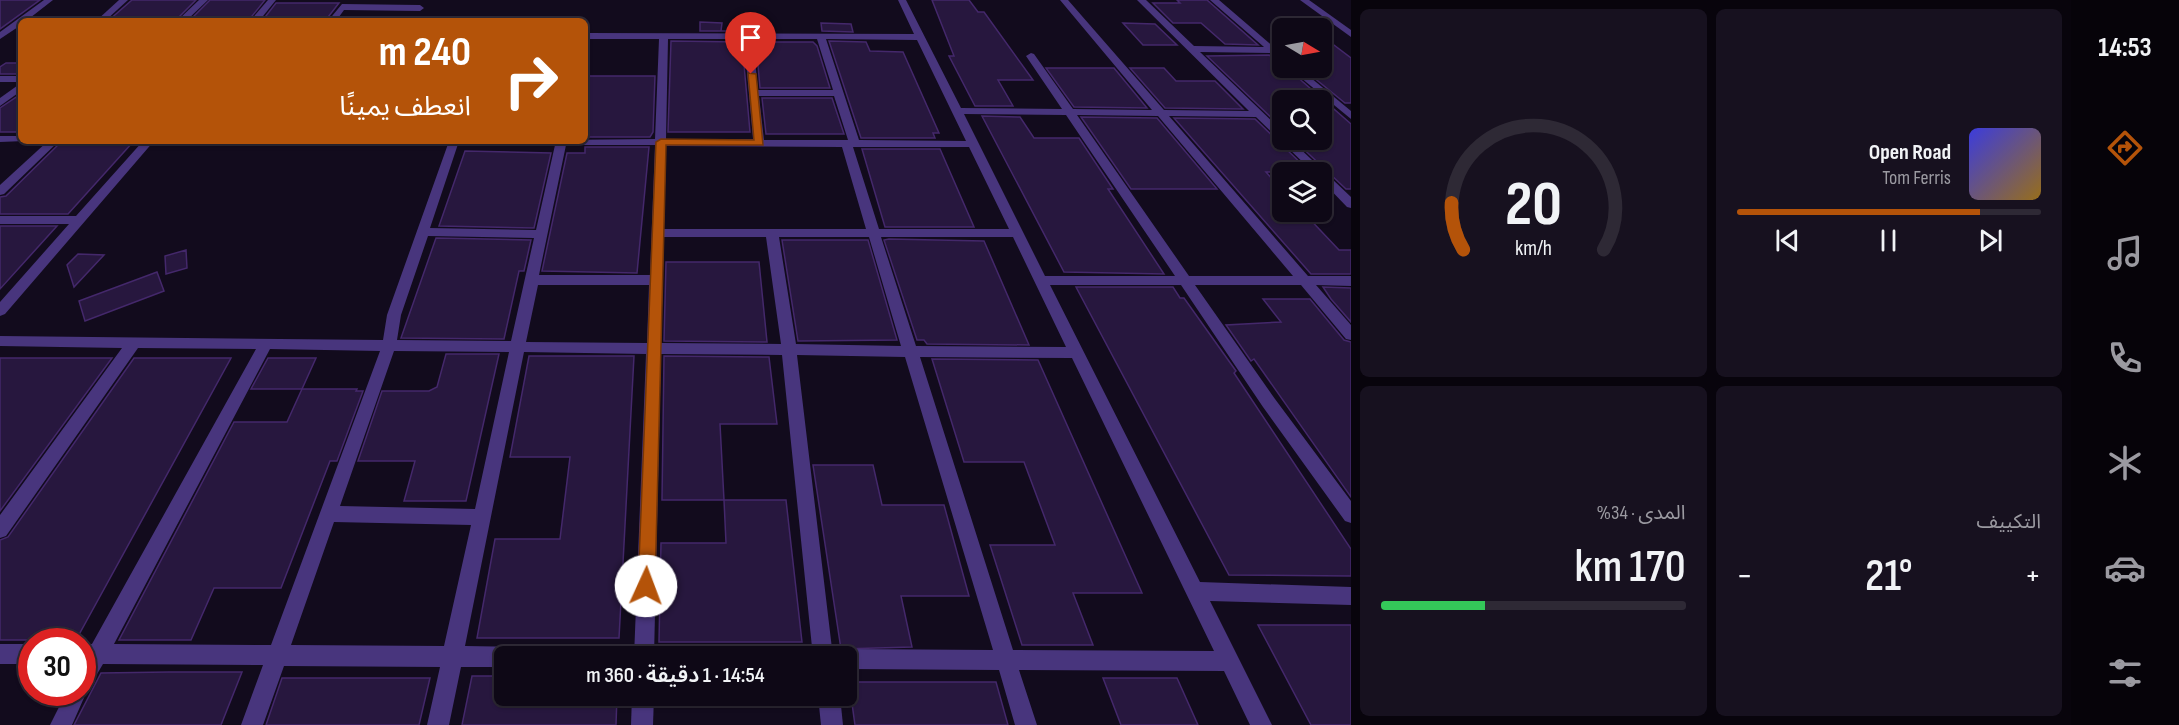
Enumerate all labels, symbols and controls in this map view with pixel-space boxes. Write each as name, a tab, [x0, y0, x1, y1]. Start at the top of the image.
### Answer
pin	[725, 12, 776, 74]
north arrow	[1272, 18, 1332, 78]
map controls	[1272, 18, 1332, 222]
icon: arrive	[734, 21, 767, 54]
text: 240 m	[379, 27, 471, 78]
text: 14:53	[2098, 32, 2152, 64]
icon: right	[492, 42, 570, 120]
button: search	[1272, 90, 1332, 150]
text: انعطف يمينًا	[339, 91, 471, 123]
icon: directions	[2104, 127, 2146, 169]
text: Open Road	[1869, 139, 1951, 166]
button: layers	[1272, 162, 1332, 222]
text: Tom Ferris	[1882, 166, 1951, 190]
text: 20	[1505, 168, 1562, 243]
icon: previous	[1771, 224, 1804, 257]
icon: pause	[1872, 224, 1905, 257]
icon: next	[1974, 224, 2007, 257]
icon: music	[2104, 232, 2146, 274]
text: km/h	[1515, 236, 1552, 261]
icon: phone	[2104, 337, 2146, 379]
icon: climate	[2104, 442, 2146, 484]
text: المدى · 34%	[1597, 501, 1686, 525]
text: التكييف	[1977, 510, 2041, 534]
text: 170 km	[1575, 540, 1686, 595]
icon: car	[2104, 547, 2146, 589]
text: 21°	[1865, 549, 1913, 604]
position arrow	[614, 554, 678, 618]
text: −	[1737, 556, 1753, 596]
text: +	[2025, 556, 2041, 596]
speed limit sign: 30	[18, 628, 96, 706]
icon: filters	[2104, 652, 2146, 694]
text: 14:54 · 1 دقيقة · 360 m	[586, 662, 765, 689]

